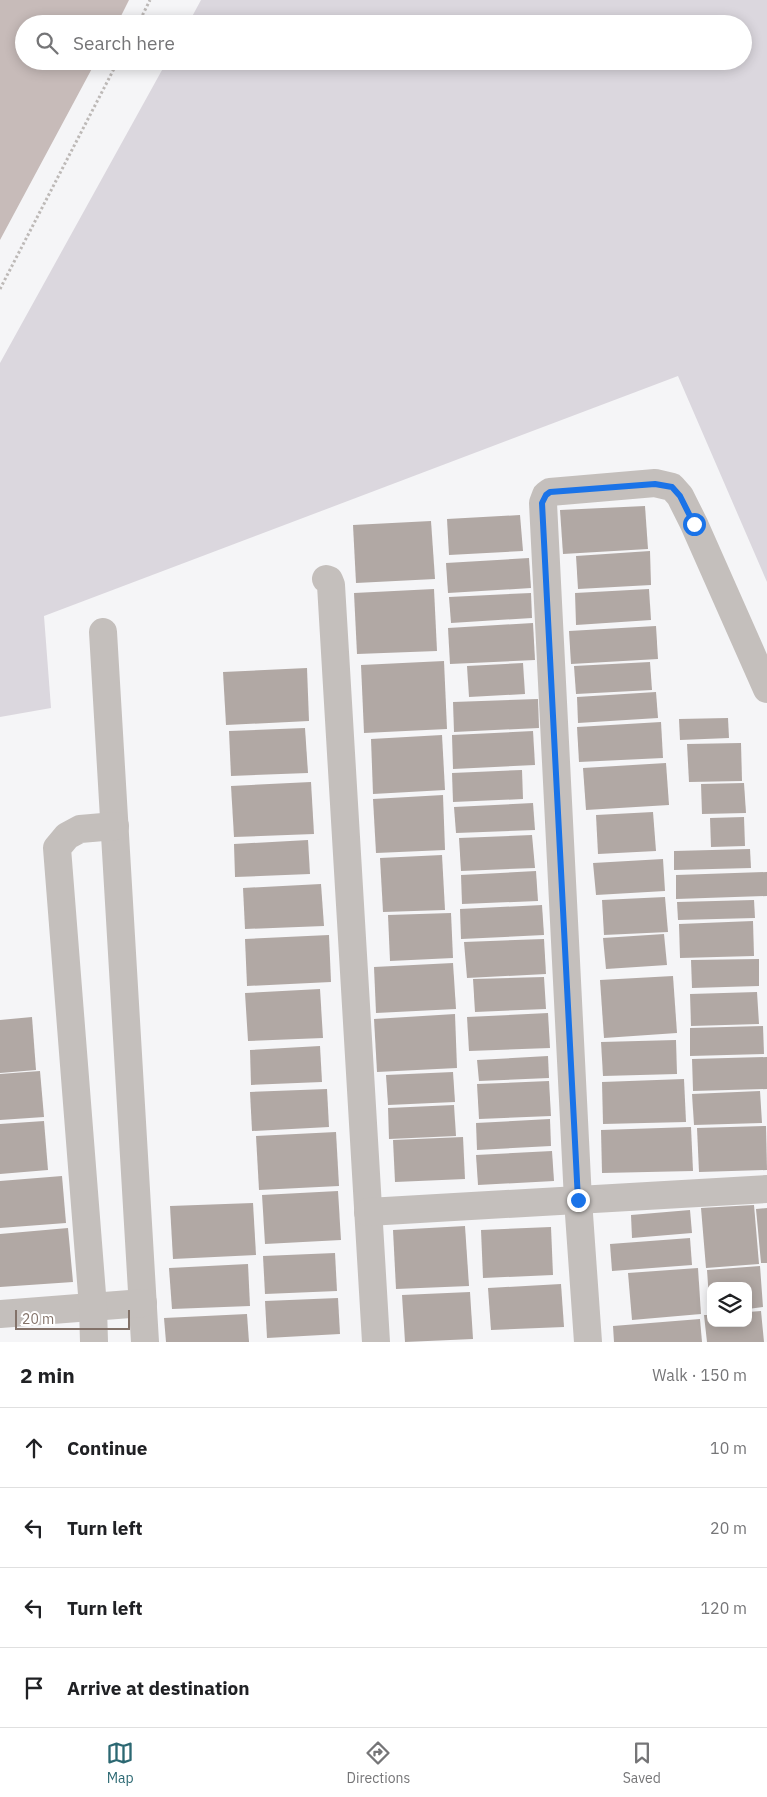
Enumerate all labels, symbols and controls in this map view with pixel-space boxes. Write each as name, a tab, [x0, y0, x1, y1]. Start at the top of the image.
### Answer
search box	[15, 15, 752, 70]
icon: search	[33, 29, 61, 57]
text: Search here	[73, 31, 175, 55]
route start	[683, 513, 706, 536]
route end	[567, 1189, 590, 1212]
map controls	[707, 1282, 752, 1327]
button: layers	[707, 1282, 752, 1327]
scale bar	[15, 1307, 130, 1330]
text: 20 m	[22, 1310, 54, 1328]
text: 2 min	[20, 1361, 75, 1389]
text: Walk · 150 m	[652, 1365, 747, 1385]
icon: ahead	[20, 1434, 48, 1462]
text: Continue	[67, 1436, 147, 1460]
text: 10 m	[710, 1438, 747, 1458]
icon: left	[20, 1514, 48, 1542]
text: Turn left	[67, 1516, 143, 1540]
text: 20 m	[710, 1518, 747, 1538]
icon: left	[20, 1594, 48, 1622]
text: Turn left	[67, 1596, 143, 1620]
text: 120 m	[700, 1598, 747, 1618]
icon: arrive	[20, 1674, 48, 1702]
text: Arrive at destination	[67, 1676, 250, 1700]
tab: Map	[106, 1739, 134, 1787]
tab: Directions	[347, 1739, 410, 1787]
tab: Saved	[623, 1739, 661, 1787]

